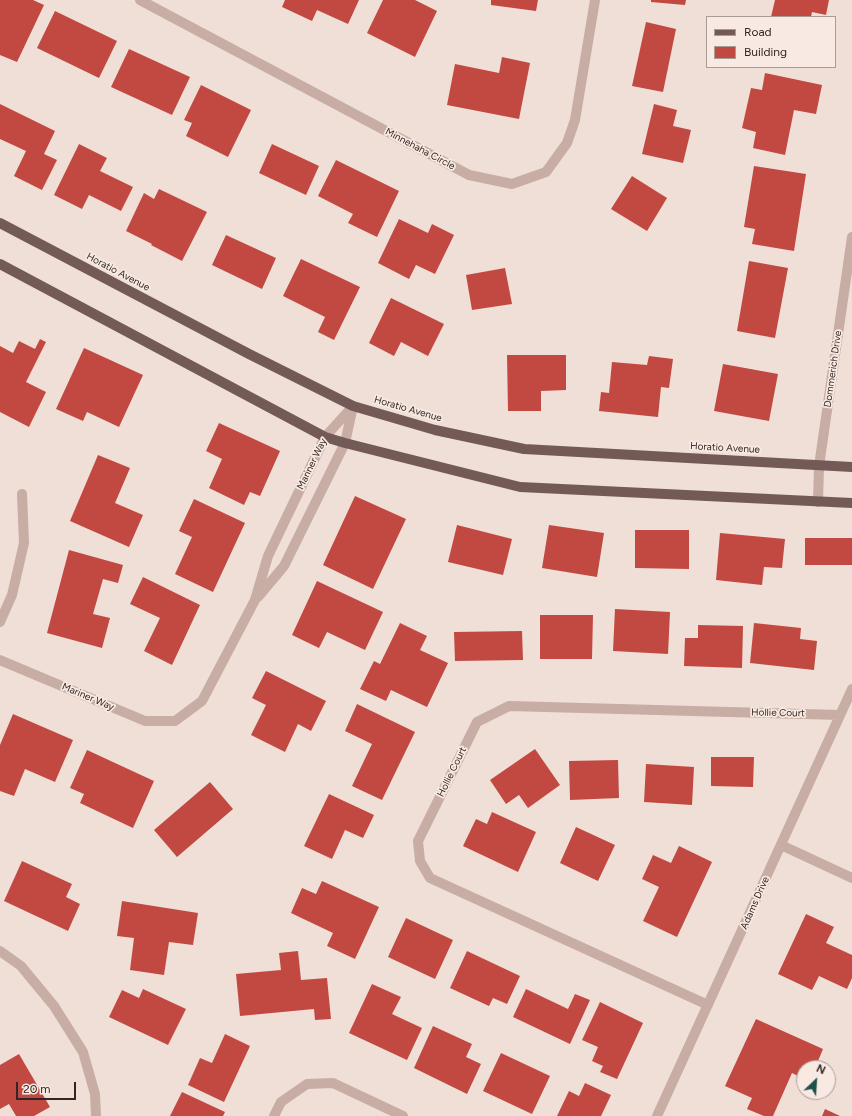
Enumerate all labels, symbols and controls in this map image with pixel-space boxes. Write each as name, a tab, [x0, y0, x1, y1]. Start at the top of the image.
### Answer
legend	[706, 16, 836, 68]
text: Road	[744, 25, 772, 39]
text: Building	[744, 45, 787, 59]
street label: Minnehaha Circle	[383, 126, 457, 172]
street label: Horatio Avenue	[84, 250, 152, 294]
street label: Dommerich Drive	[822, 330, 844, 408]
street label: Horatio Avenue	[373, 394, 443, 424]
street label: Mariner Way	[294, 436, 330, 492]
street label: Horatio Avenue	[690, 440, 760, 456]
street label: Mariner Way	[60, 681, 116, 713]
street label: Hollie Court	[751, 707, 805, 719]
street label: Hollie Court	[435, 745, 469, 799]
street label: Adams Drive	[738, 875, 772, 931]
north arrow	[796, 1060, 836, 1100]
text: N	[814, 1062, 827, 1077]
scale bar	[18, 1074, 78, 1100]
text: 20 m	[23, 1082, 51, 1096]

